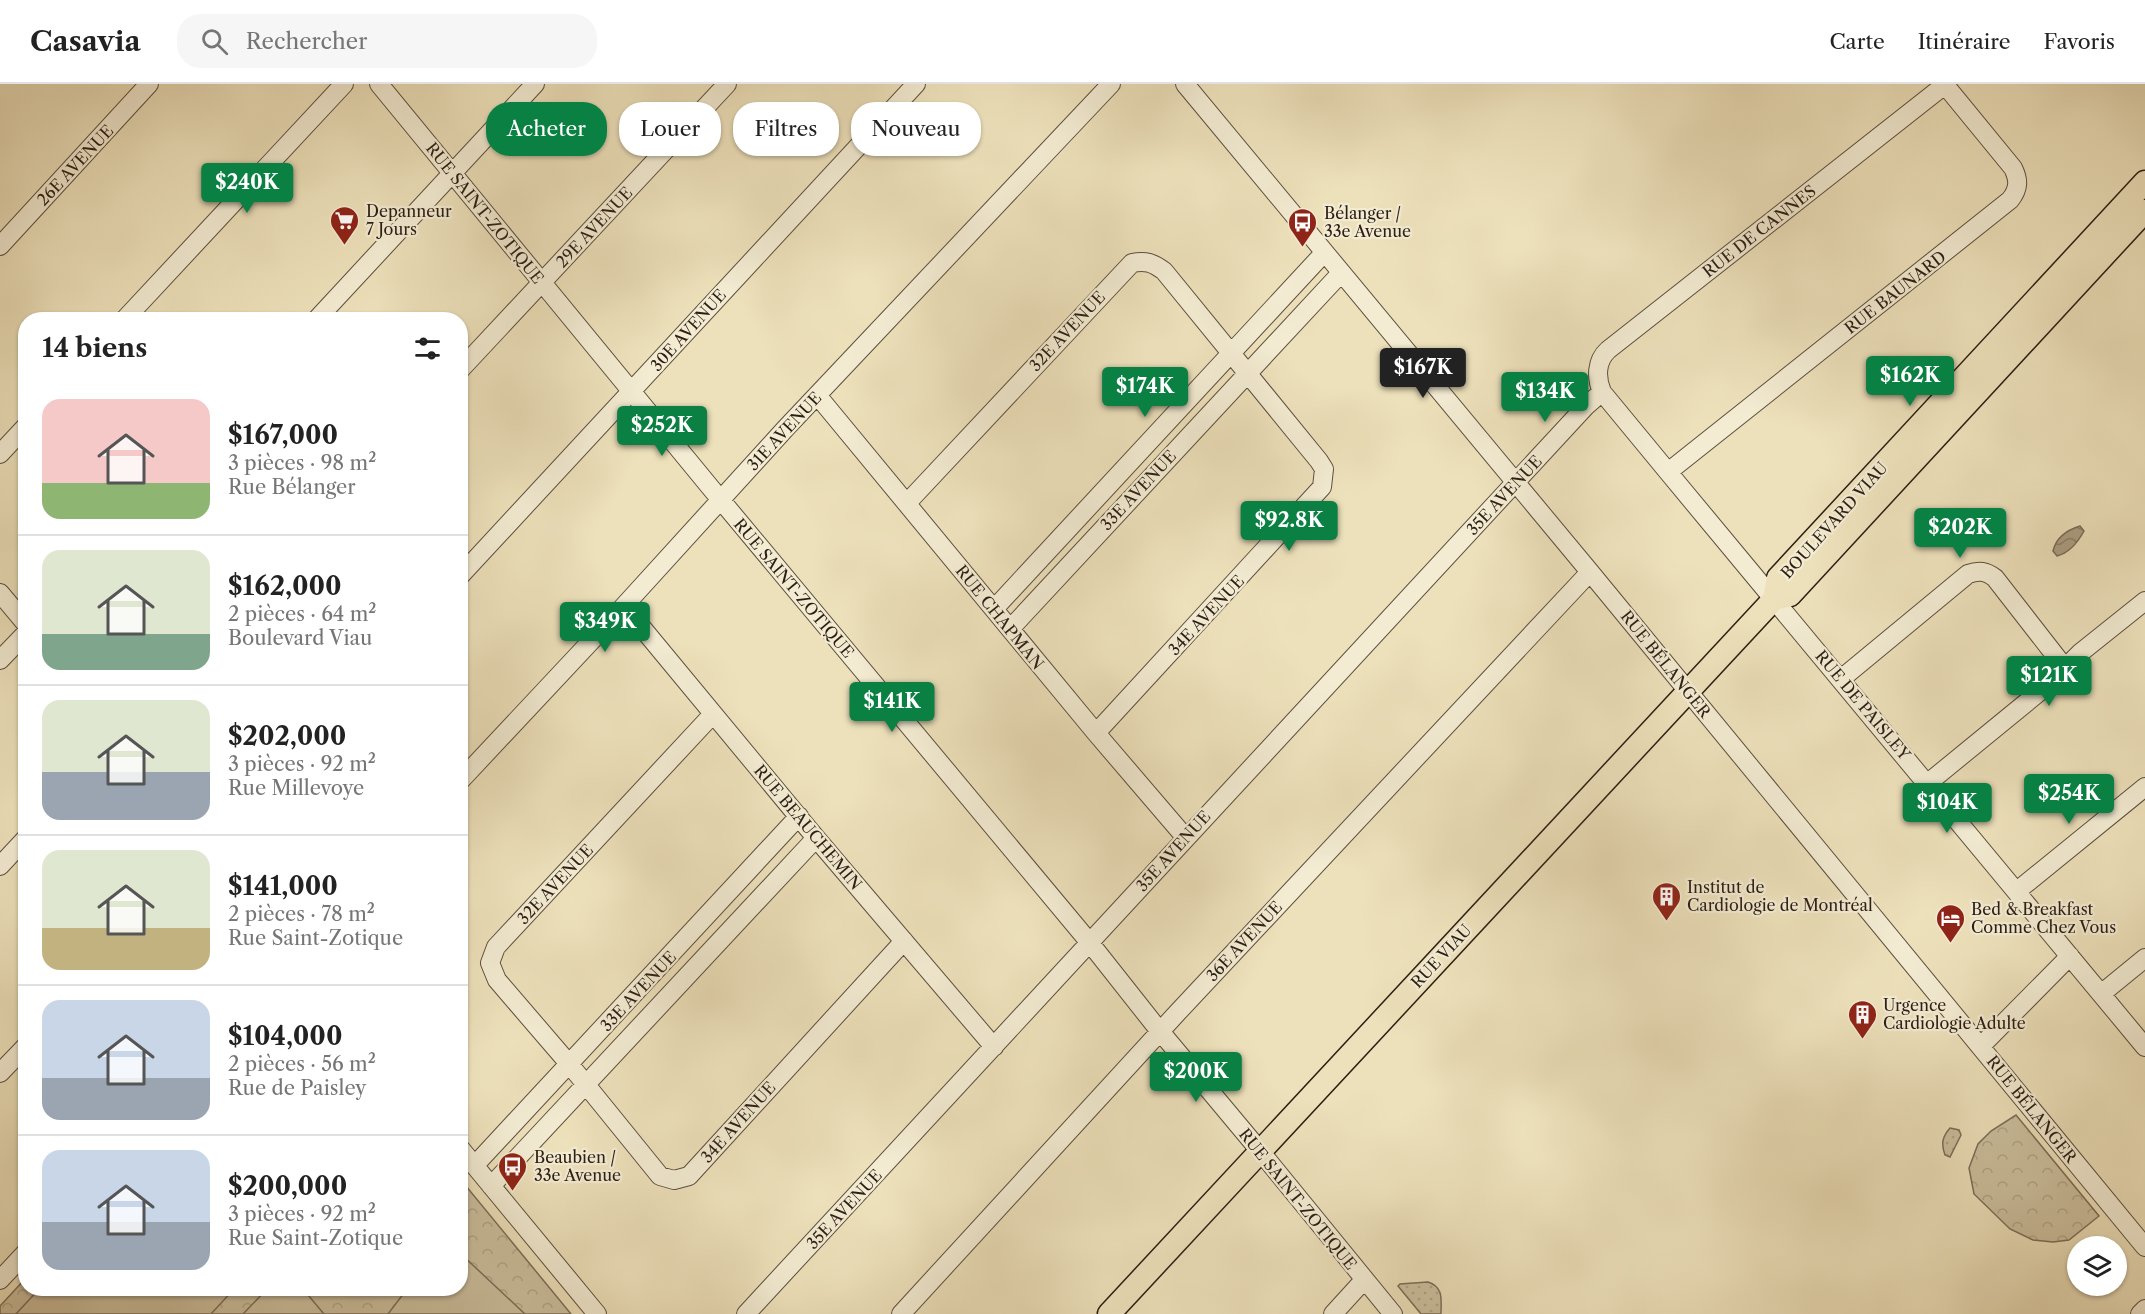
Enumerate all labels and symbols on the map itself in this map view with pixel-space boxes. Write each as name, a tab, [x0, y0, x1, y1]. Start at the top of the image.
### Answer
street label: 26E AVENUE	[33, 121, 117, 209]
street label: RUE SAINT-ZOTIQUE	[422, 138, 548, 288]
pin: $240K	[205, 163, 289, 214]
street label: RUE DE CANNES	[1698, 180, 1820, 282]
street label: 29E AVENUE	[552, 183, 636, 271]
place label: Depanneur 7 Jours	[366, 201, 452, 239]
place label: Bélanger / 33e Avenue	[1324, 203, 1411, 241]
supermarket icon: Depanneur 7 Jours	[329, 204, 361, 246]
bus stop icon: Bélanger / 33e Avenue	[1287, 206, 1319, 248]
street label: RUE BAUNARD	[1840, 246, 1950, 338]
street label: 30E AVENUE	[646, 285, 730, 375]
street label: 32E AVENUE	[1025, 287, 1109, 375]
pin: $167K	[1381, 348, 1465, 399]
pin: $162K	[1868, 356, 1952, 407]
pin: $174K	[1103, 367, 1187, 418]
pin: $134K	[1503, 372, 1587, 423]
street label: 31E AVENUE	[743, 388, 825, 474]
pin: $252K	[620, 406, 704, 457]
street label: 33E AVENUE	[1096, 446, 1180, 534]
street label: 35E AVENUE	[1462, 451, 1546, 539]
street label: BOULEVARD VIAU	[1776, 458, 1892, 582]
pin: $92.8K	[1240, 501, 1338, 552]
pin: $202K	[1918, 508, 2002, 559]
street label: RUE SAINT-ZOTIQUE	[730, 514, 858, 662]
street label: RUE CHAPMAN	[952, 561, 1048, 673]
street label: 34E AVENUE	[1164, 571, 1248, 659]
pin: $349K	[563, 602, 647, 653]
street label: RUE BÉLANGER	[1617, 606, 1716, 723]
street label: RUE DE PAISLEY	[1811, 646, 1915, 765]
pin: $121K	[2007, 656, 2091, 707]
pin: $141K	[850, 682, 934, 733]
street label: RUE BEAUCHEMIN	[750, 760, 866, 894]
pin: $254K	[2027, 774, 2111, 825]
pin: $104K	[1905, 783, 1989, 834]
street label: 35E AVENUE	[1131, 806, 1215, 896]
street label: 32E AVENUE	[513, 840, 597, 928]
place label: Institut de Cardiologie de Montréal	[1687, 877, 1873, 915]
building icon: Institut de Cardiologie de Montréal	[1650, 880, 1682, 922]
street label: 36E AVENUE	[1202, 897, 1286, 985]
place label: Bed & Breakfast Comme Chez Vous	[1971, 899, 2116, 937]
hotel icon: Bed & Breakfast Comme Chez Vous	[1934, 902, 1966, 944]
street label: RUE VIAU	[1407, 920, 1475, 992]
street label: 33E AVENUE	[596, 947, 680, 1035]
place label: Urgence Cardiologie Adulte	[1883, 995, 2026, 1033]
building icon: Urgence Cardiologie Adulte	[1846, 998, 1878, 1040]
street label: RUE BÉLANGER	[1983, 1051, 2082, 1168]
pin: $200K	[1154, 1052, 1238, 1103]
street label: 34E AVENUE	[696, 1077, 780, 1167]
street label: RUE SAINT-ZOTIQUE	[1235, 1124, 1361, 1274]
place label: Beaubien / 33e Avenue	[534, 1147, 621, 1185]
bus stop icon: Beaubien / 33e Avenue	[497, 1150, 529, 1192]
street label: 35E AVENUE	[802, 1165, 886, 1253]

